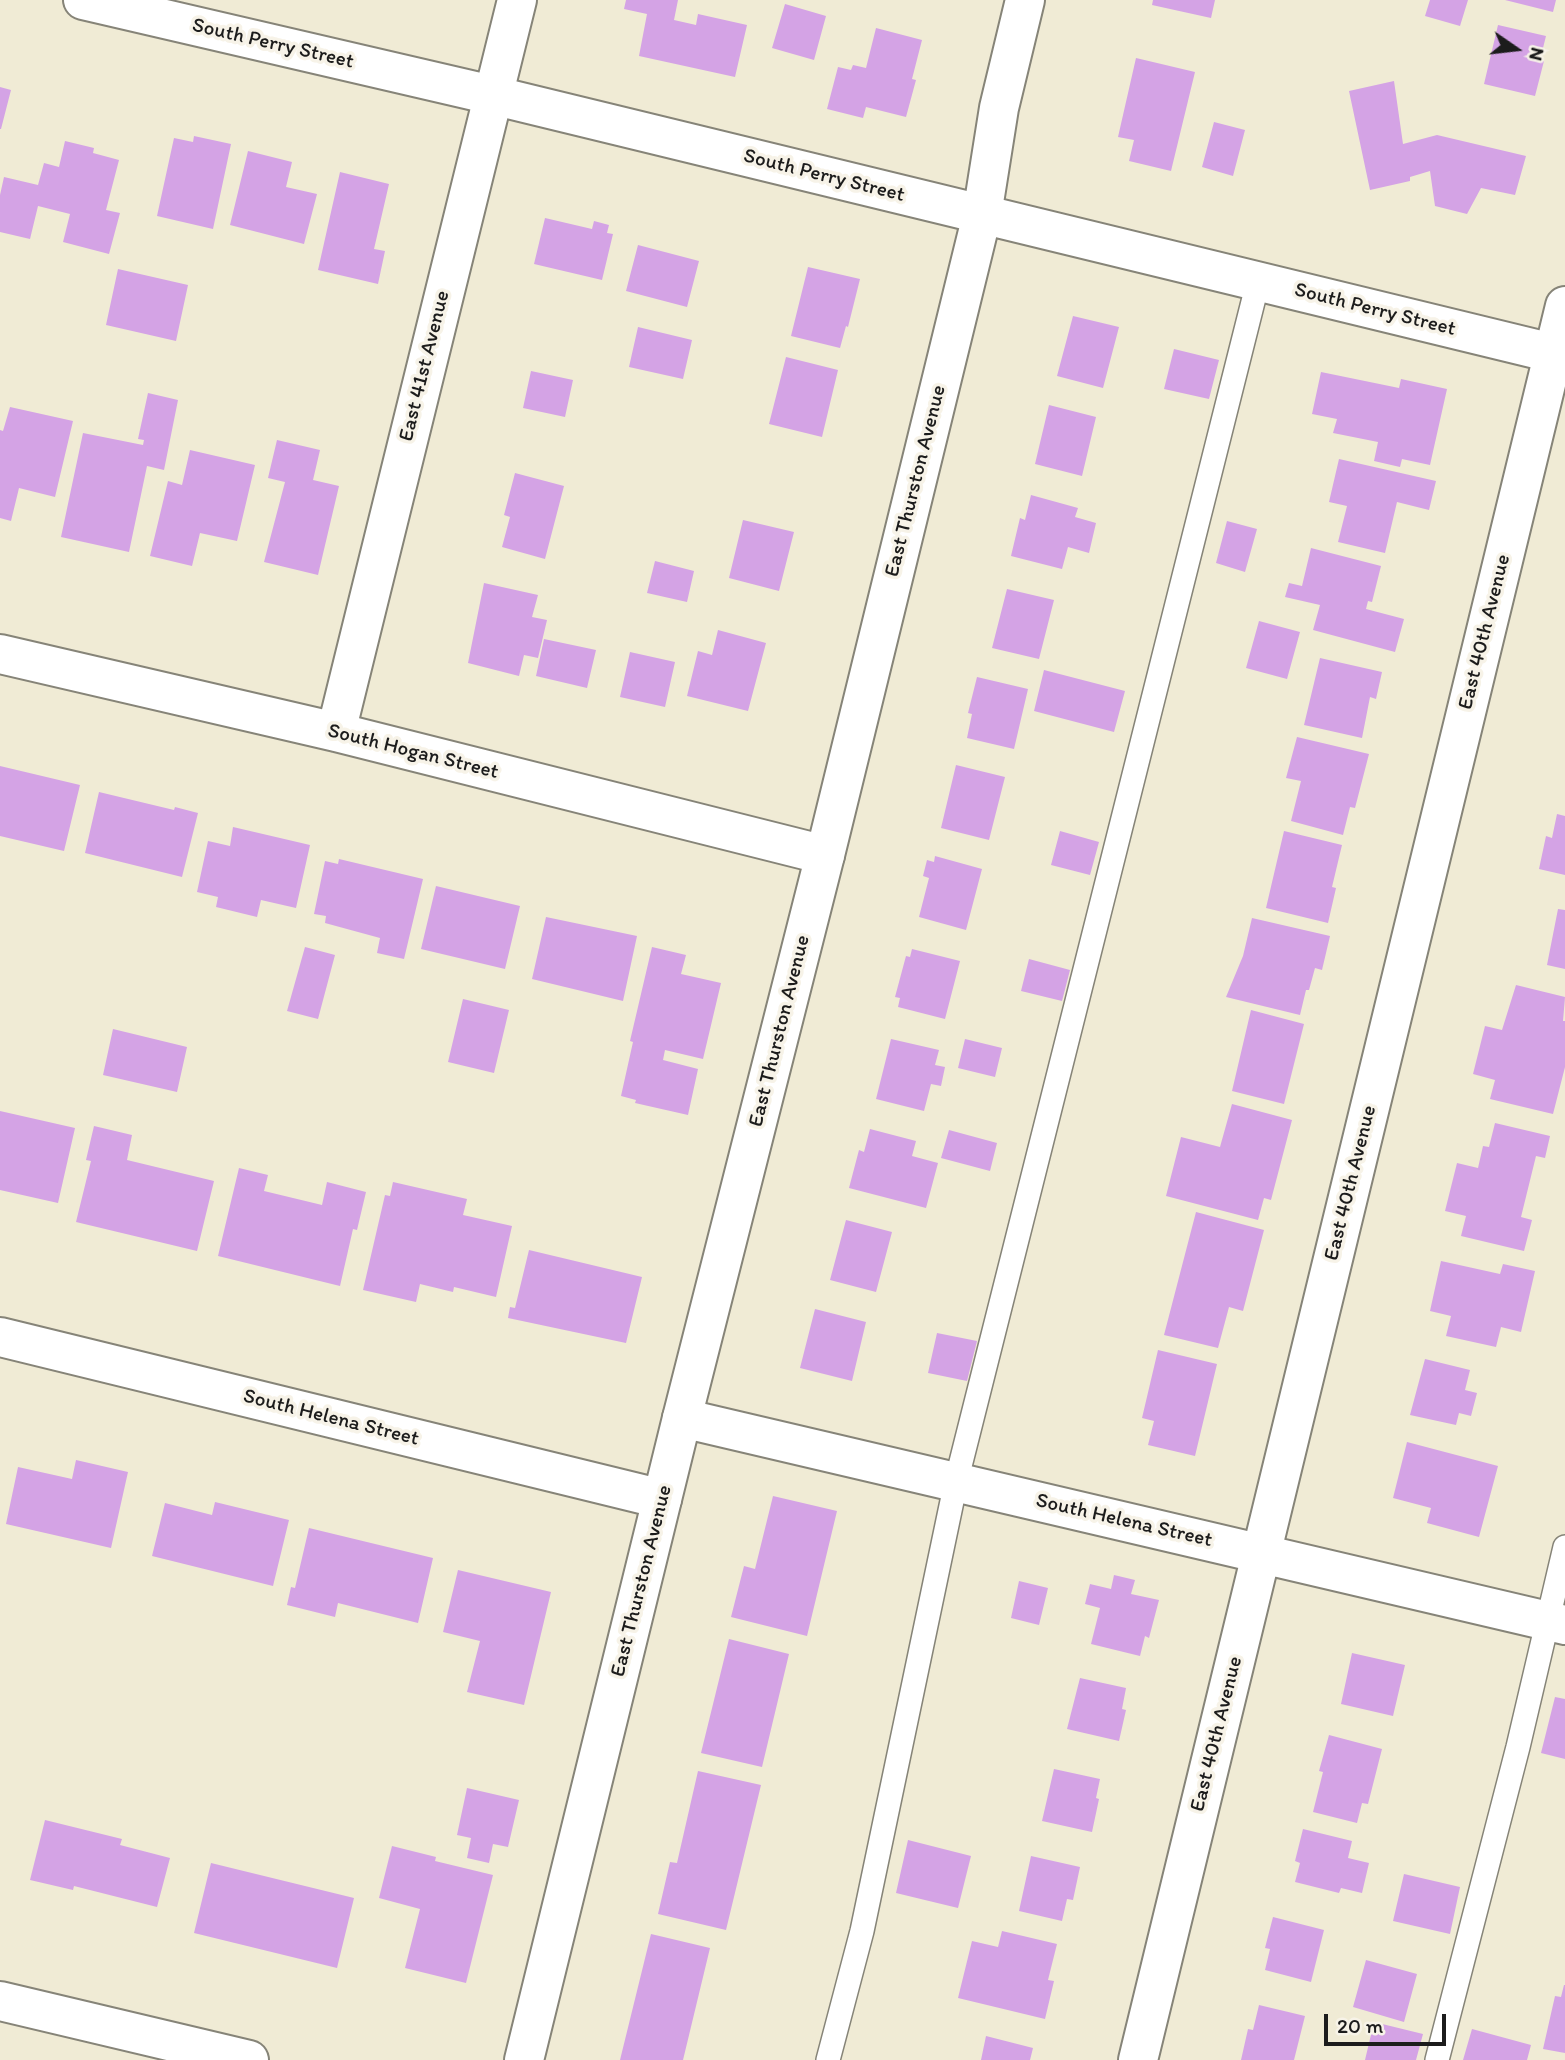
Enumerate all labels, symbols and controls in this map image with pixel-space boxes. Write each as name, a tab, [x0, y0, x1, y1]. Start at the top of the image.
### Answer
street label: South Perry Street	[190, 13, 356, 75]
north arrow	[1481, 14, 1551, 84]
text: N	[1524, 45, 1550, 63]
street label: South Perry Street	[741, 144, 907, 208]
street label: South Perry Street	[1292, 278, 1458, 342]
street label: East 41st Avenue	[394, 288, 456, 444]
street label: East Thurston Avenue	[880, 383, 952, 579]
street label: East 40th Avenue	[1454, 552, 1516, 712]
street label: South Hogan Street	[325, 719, 501, 785]
street label: East Thurston Avenue	[744, 933, 816, 1129]
street label: East 40th Avenue	[1320, 1103, 1382, 1263]
street label: South Helena Street	[241, 1384, 421, 1452]
street label: East Thurston Avenue	[606, 1483, 678, 1679]
street label: South Helena Street	[1033, 1488, 1215, 1554]
street label: East 40th Avenue	[1186, 1654, 1248, 1814]
scale bar	[1327, 2000, 1450, 2044]
text: 20 m	[1337, 2013, 1383, 2038]

